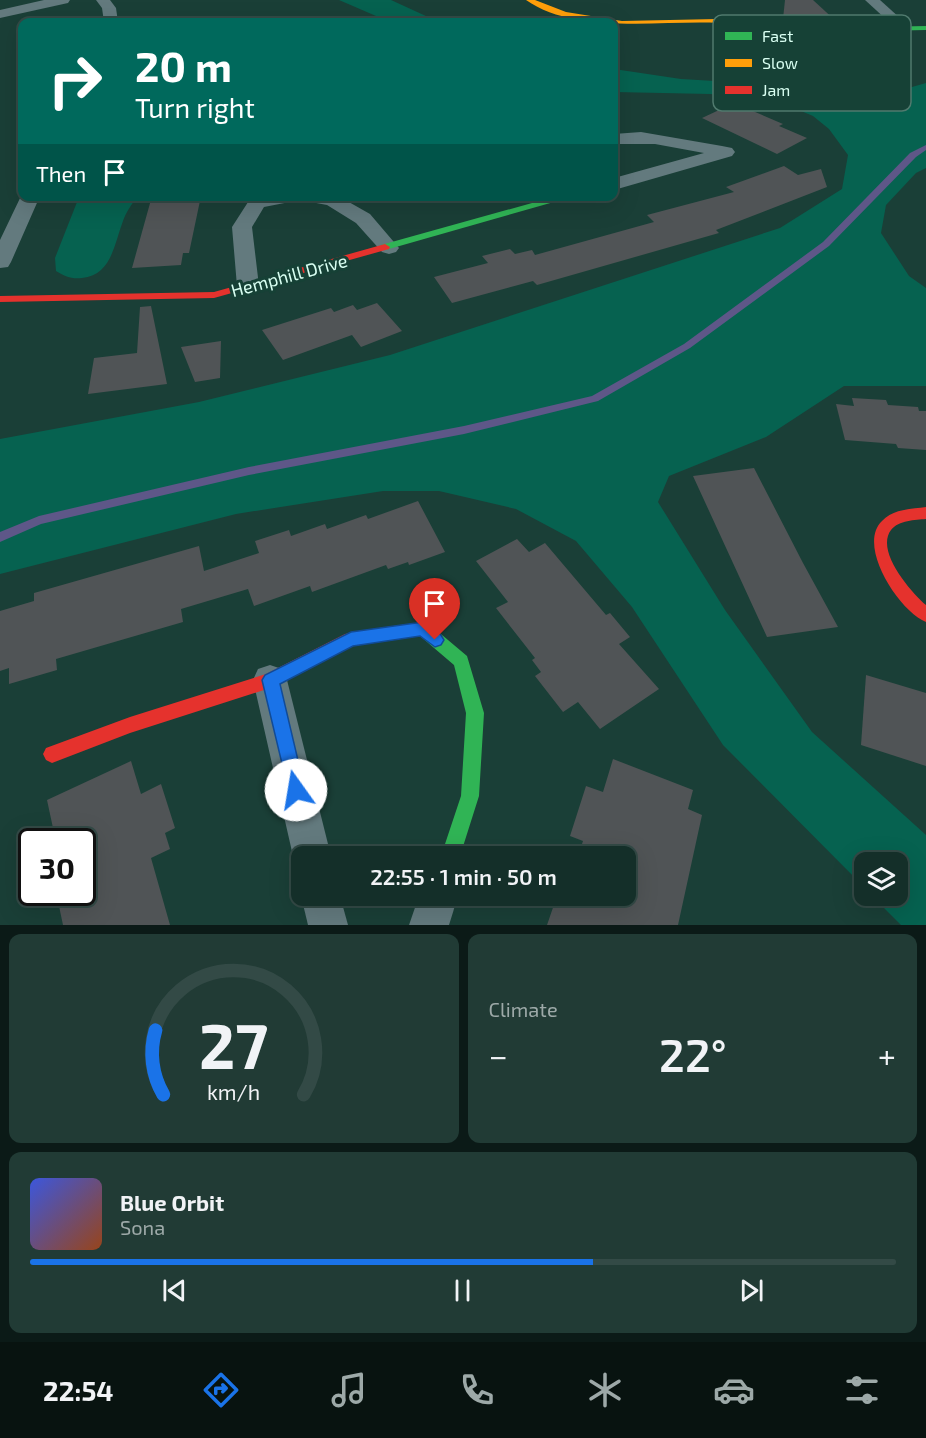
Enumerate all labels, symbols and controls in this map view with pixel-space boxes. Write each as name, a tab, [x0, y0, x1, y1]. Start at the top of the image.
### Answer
legend	[713, 15, 911, 111]
text: Fast	[762, 26, 793, 45]
text: 20 m	[135, 40, 232, 90]
icon: right	[36, 42, 114, 120]
text: Slow	[762, 53, 798, 72]
text: Jam	[762, 80, 790, 99]
text: Turn right	[135, 91, 255, 123]
icon: arrive	[98, 156, 131, 189]
text: Then	[36, 160, 86, 186]
street label: Hemphill Drive	[228, 249, 350, 301]
pin	[409, 578, 460, 640]
icon: arrive	[418, 587, 451, 620]
position arrow	[264, 758, 328, 822]
speed limit sign: 30	[18, 828, 96, 906]
map controls	[854, 852, 908, 906]
button: layers	[854, 852, 908, 906]
text: 22:55 · 1 min · 50 m	[370, 863, 557, 889]
text: Climate	[489, 997, 558, 1021]
text: 27	[199, 1007, 268, 1082]
text: 22°	[659, 1027, 727, 1081]
text: −	[489, 1035, 508, 1075]
text: +	[878, 1035, 896, 1075]
text: km/h	[207, 1080, 260, 1105]
text: Blue Orbit	[120, 1189, 224, 1215]
text: Sona	[120, 1215, 165, 1239]
icon: previous	[158, 1274, 191, 1307]
icon: pause	[446, 1274, 479, 1307]
icon: next	[735, 1274, 768, 1307]
icon: directions	[200, 1369, 242, 1411]
icon: music	[328, 1369, 370, 1411]
icon: phone	[456, 1369, 498, 1411]
icon: climate	[584, 1369, 626, 1411]
icon: car	[713, 1369, 755, 1411]
icon: filters	[841, 1369, 883, 1411]
text: 22:54	[43, 1374, 114, 1406]

